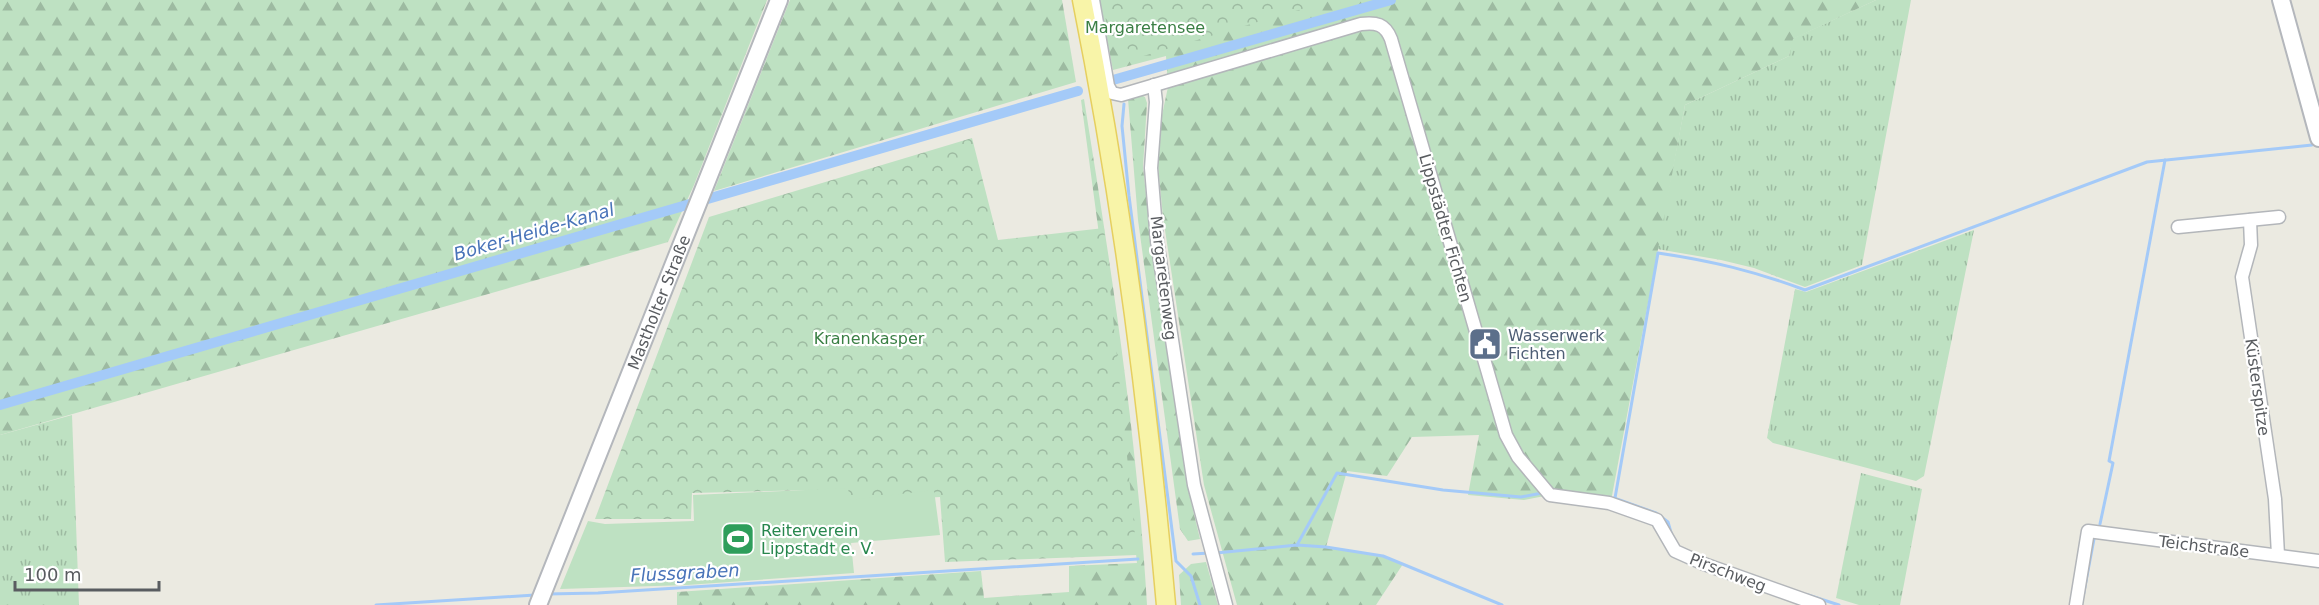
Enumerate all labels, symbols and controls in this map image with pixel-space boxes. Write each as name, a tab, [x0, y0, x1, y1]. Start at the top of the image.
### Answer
park label: Margaretensee	[1085, 18, 1205, 37]
street label: Lippstädter Fichten	[1415, 152, 1476, 305]
water label: Boker-Heide-Kanal	[451, 199, 617, 264]
street label: Margaretenweg	[1146, 215, 1181, 341]
street label: Mastholter Straße	[624, 232, 694, 372]
public building icon: Wasserwerk Fichten	[1467, 326, 1503, 362]
place label: Wasserwerk Fichten	[1508, 326, 1605, 363]
park label: Kranenkasper	[814, 329, 925, 348]
street label: Küsterspitze	[2241, 337, 2274, 437]
sports icon: Reiterverein Lippstadt e. V.	[720, 521, 756, 557]
place label: Reiterverein Lippstadt e. V.	[761, 521, 875, 558]
street label: Teichstraße	[2157, 531, 2250, 561]
street label: Pirschweg	[1687, 549, 1769, 596]
scale bar	[15, 554, 159, 592]
water label: Flussgraben	[630, 559, 740, 586]
text: 100 m	[24, 564, 82, 585]

